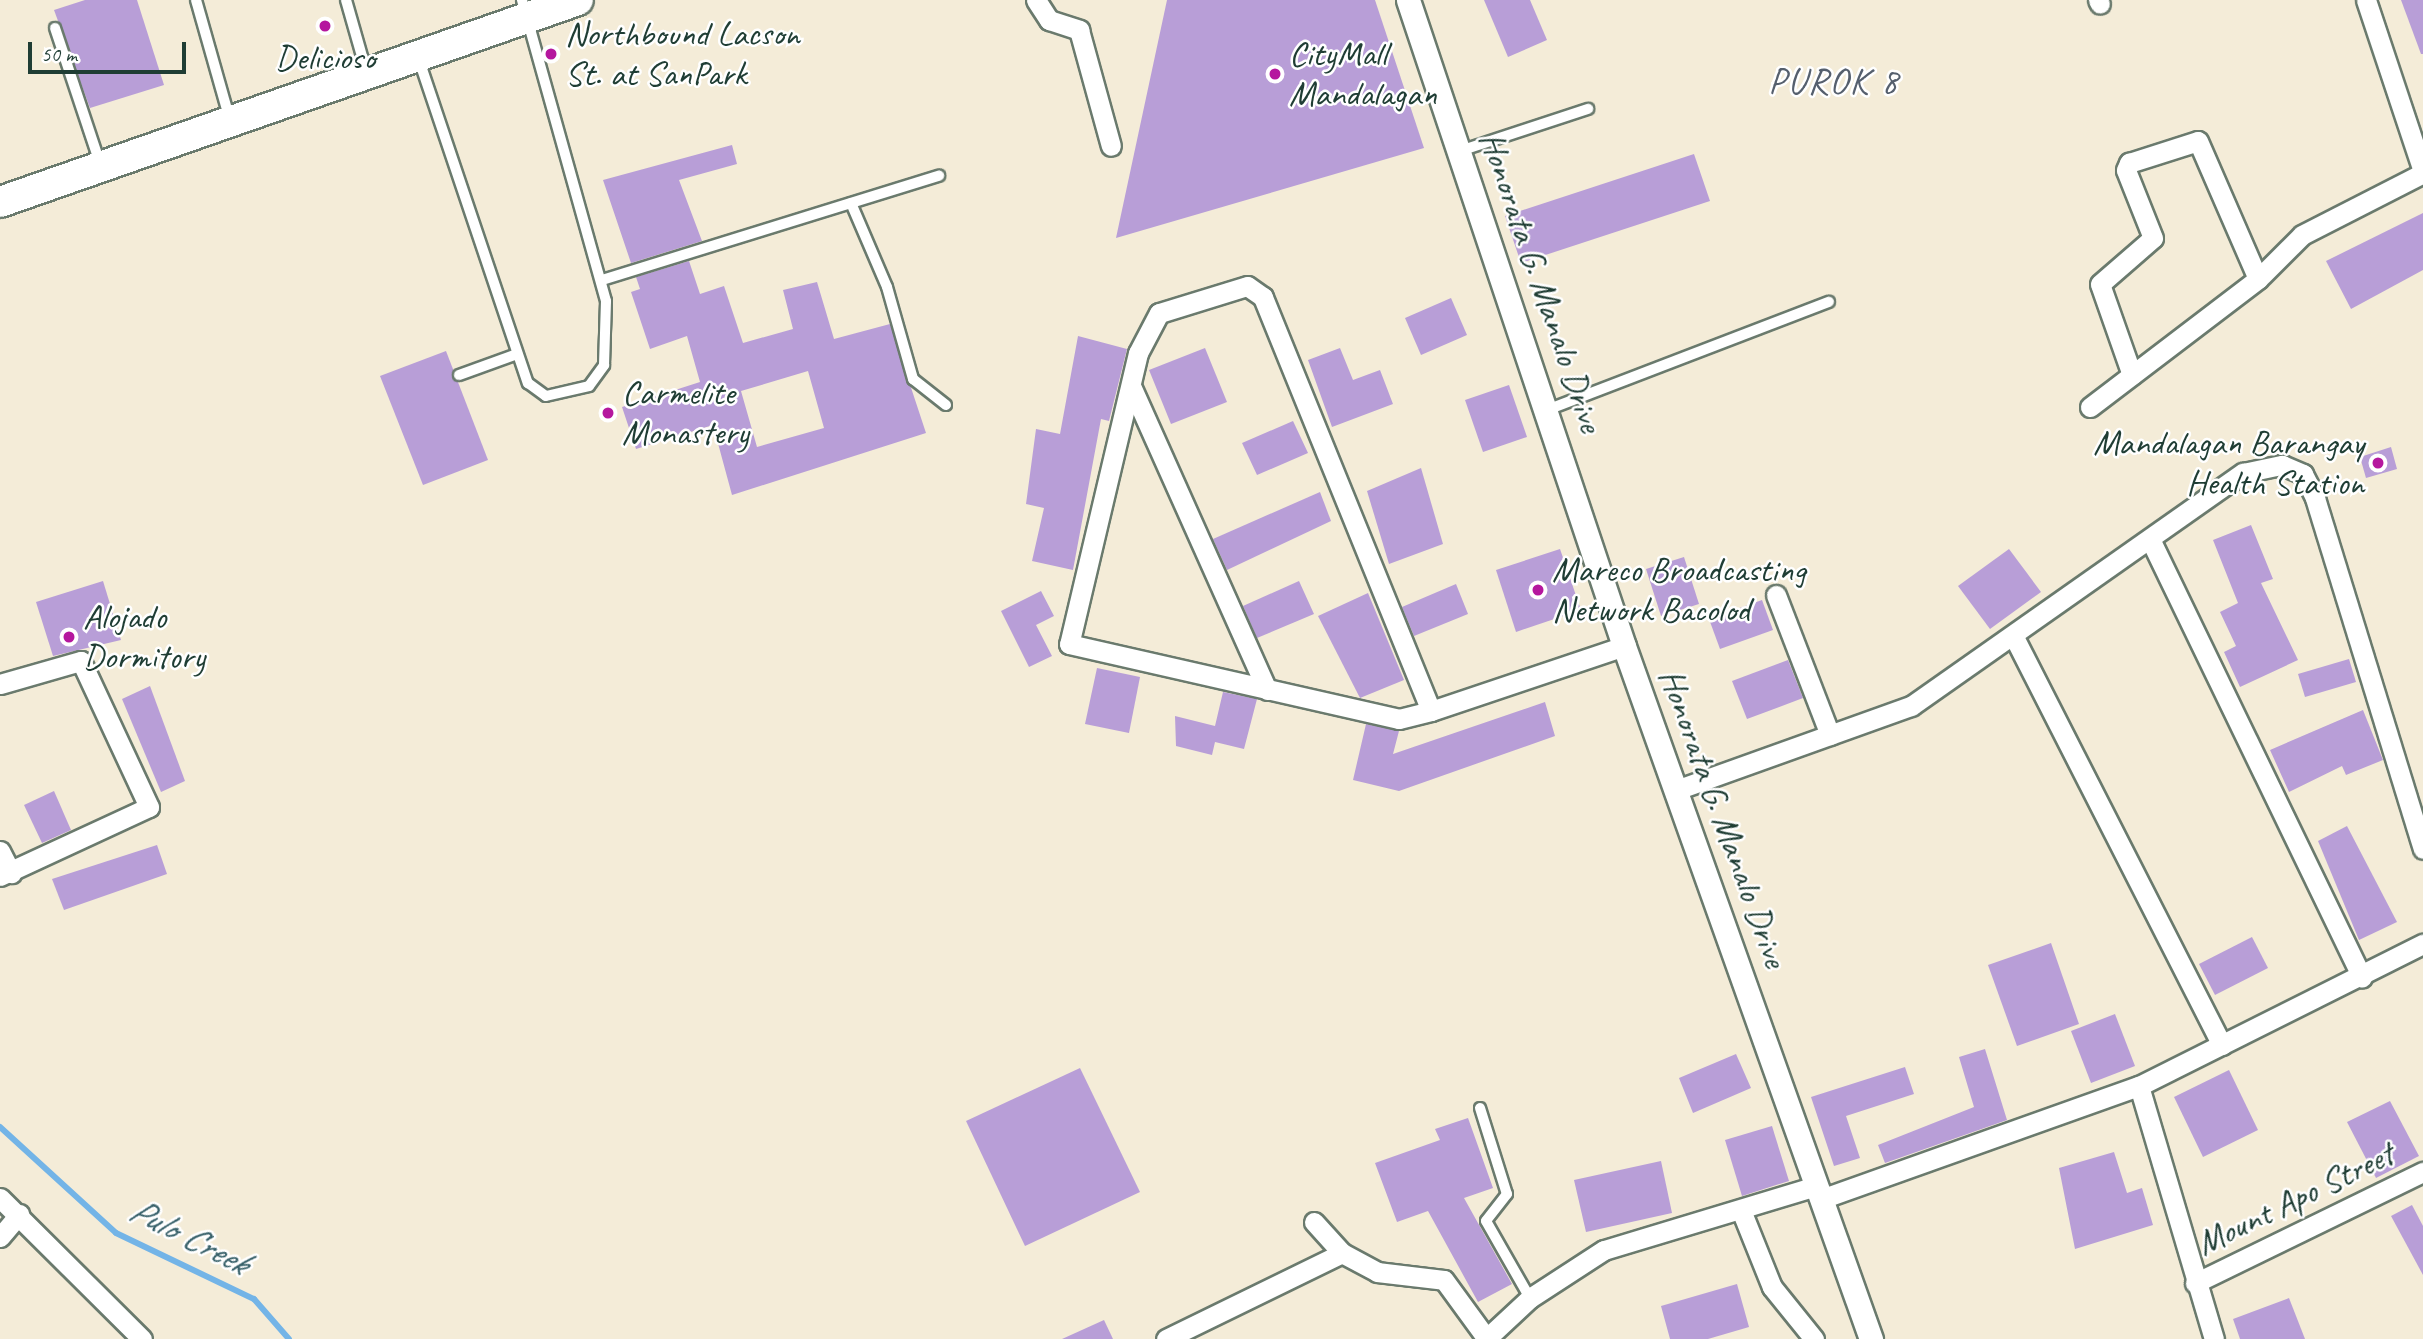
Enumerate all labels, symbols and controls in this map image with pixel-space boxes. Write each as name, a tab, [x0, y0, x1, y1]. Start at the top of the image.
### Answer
place label: Northbound Lacson St. at SanPark	[565, 13, 800, 95]
marker: Delicioso	[317, 18, 333, 34]
scale bar	[32, 28, 189, 72]
place label: CityMall Mandalagan	[1289, 33, 1437, 115]
place label: Delicioso	[275, 37, 375, 79]
text: 50 m	[41, 41, 77, 67]
marker: Northbound Lacson St. at SanPark	[543, 46, 559, 62]
district label: PUROK 8	[1770, 59, 1898, 103]
marker: CityMall Mandalagan	[1267, 66, 1283, 82]
street label: Honorata G. Manalo Drive	[1470, 126, 1612, 438]
place label: Carmelite Monastery	[622, 372, 749, 454]
marker: Carmelite Monastery	[600, 405, 616, 421]
place label: Mandalagan Barangay Health Station	[2093, 422, 2364, 504]
marker: Mandalagan Barangay Health Station	[2370, 455, 2386, 471]
place label: Mareco Broadcasting Network Bacolod	[1552, 549, 1806, 631]
marker: Mareco Broadcasting Network Bacolod	[1530, 582, 1546, 598]
place label: Alojado Dormitory	[83, 596, 205, 678]
marker: Alojado Dormitory	[61, 629, 77, 645]
street label: Honorata G. Manalo Drive	[1649, 663, 1797, 973]
street label: Mount Apo Street	[2190, 1133, 2400, 1265]
water label: Pulo Creek	[122, 1187, 256, 1285]

